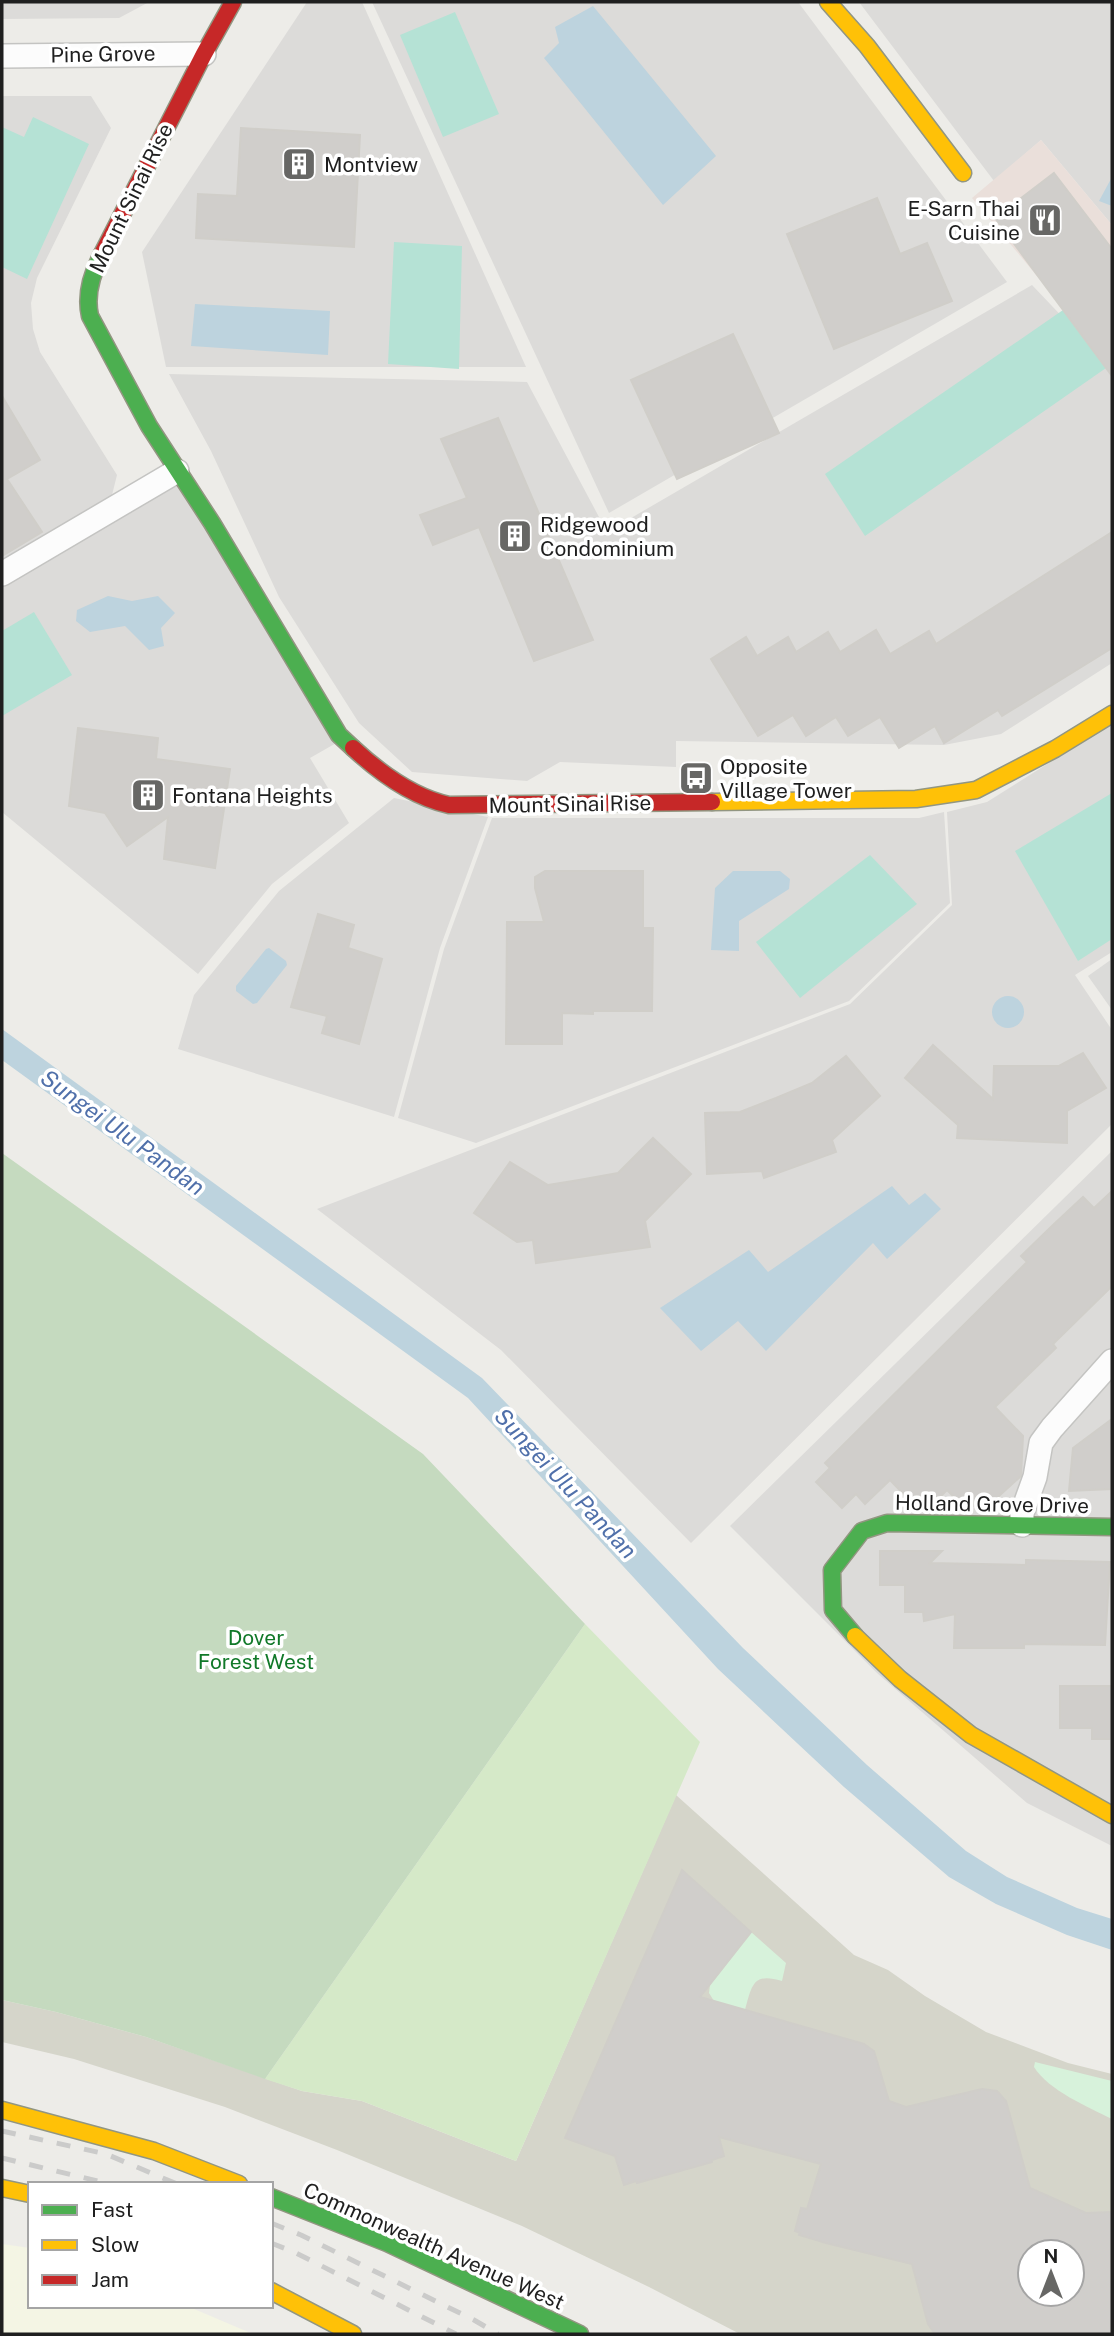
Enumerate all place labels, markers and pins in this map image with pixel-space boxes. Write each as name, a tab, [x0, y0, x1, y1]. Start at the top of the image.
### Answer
building icon: Montview	[280, 145, 318, 183]
place label: Montview	[324, 152, 418, 177]
place label: E-Sarn Thai Cuisine	[908, 196, 1020, 245]
restaurant icon: E-Sarn Thai Cuisine	[1026, 201, 1064, 239]
place label: Ridgewood Condominium	[540, 512, 674, 561]
building icon: Ridgewood Condominium	[496, 517, 534, 555]
place label: Opposite Village Tower	[720, 754, 852, 803]
bus stop icon: Opposite Village Tower	[677, 759, 715, 797]
building icon: Fontana Heights	[129, 776, 167, 814]
place label: Fontana Heights	[172, 783, 333, 808]

